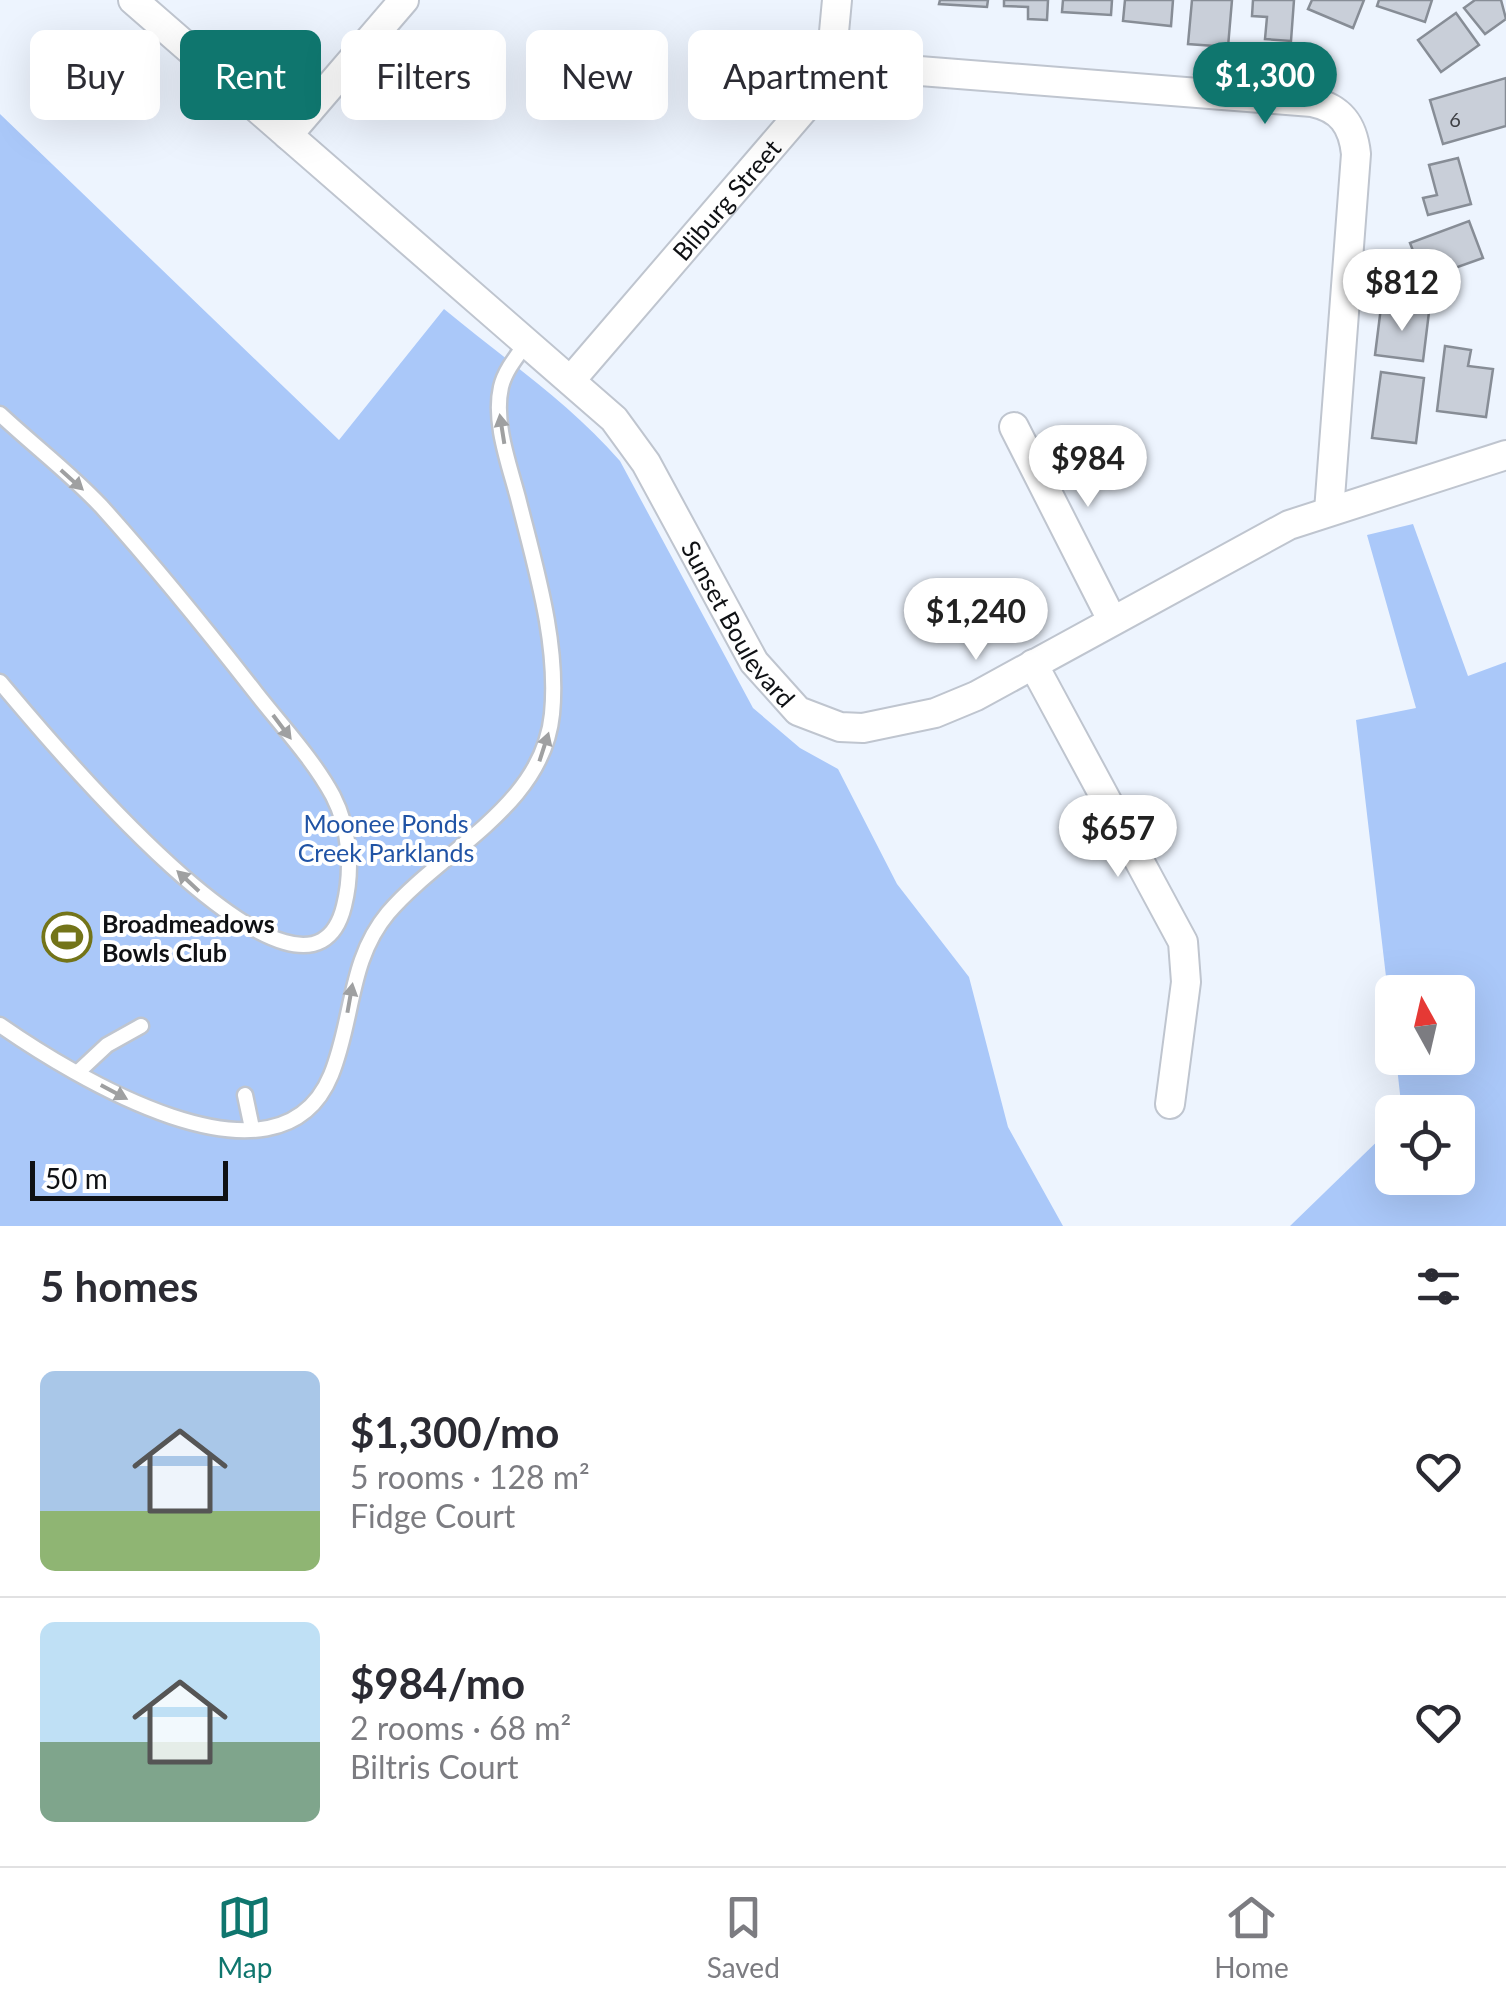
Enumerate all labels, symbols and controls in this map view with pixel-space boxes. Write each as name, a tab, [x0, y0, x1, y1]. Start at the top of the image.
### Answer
chip: Buy	[30, 30, 160, 120]
chip: Rent	[180, 30, 321, 120]
chip: Filters	[341, 30, 506, 120]
chip: New	[526, 30, 668, 120]
chip: Apartment	[688, 30, 923, 120]
pin: $1,300	[1184, 42, 1346, 127]
text: $1,300	[1215, 55, 1315, 94]
house number: 6	[1449, 107, 1461, 131]
street label: Bliburg Street	[666, 133, 786, 266]
pin: $812	[1343, 249, 1461, 334]
text: $812	[1365, 262, 1439, 301]
one-way arrow	[494, 413, 510, 444]
pin: $984	[1029, 425, 1147, 510]
text: $984	[1051, 438, 1125, 477]
one-way arrow	[60, 468, 84, 491]
street label: Sunset Boulevard	[676, 535, 802, 713]
pin: $1,240	[895, 578, 1057, 663]
text: $1,240	[926, 591, 1026, 630]
one-way arrow	[272, 714, 292, 740]
one-way arrow	[537, 732, 552, 762]
pin: $657	[1059, 795, 1177, 880]
park label: Moonee Ponds Creek Parklands	[298, 808, 474, 867]
text: $657	[1081, 808, 1155, 847]
one-way arrow	[176, 870, 200, 893]
place label: Broadmeadows Bowls Club	[102, 908, 275, 967]
sports icon: Broadmeadows Bowls Club	[41, 911, 93, 963]
north arrow	[1375, 975, 1475, 1075]
map controls	[1375, 975, 1475, 1195]
one-way arrow	[343, 982, 358, 1014]
one-way arrow	[100, 1083, 129, 1100]
button: locate	[1375, 1095, 1475, 1195]
scale bar	[30, 1156, 228, 1200]
text: 50 m	[45, 1161, 108, 1195]
icon: filters	[1411, 1259, 1466, 1314]
text: 5 homes	[40, 1261, 198, 1311]
text: $1,300/mo	[350, 1407, 559, 1457]
icon: home	[120, 1411, 240, 1531]
icon: heart	[1411, 1444, 1466, 1499]
text: 5 rooms · 128 m²	[350, 1457, 590, 1496]
text: Fidge Court	[350, 1496, 515, 1535]
text: $984/mo	[350, 1658, 525, 1708]
icon: home	[120, 1662, 240, 1782]
icon: heart	[1411, 1695, 1466, 1750]
text: 2 rooms · 68 m²	[350, 1708, 571, 1747]
text: Biltris Court	[350, 1747, 519, 1786]
tab: Map	[217, 1890, 272, 1984]
tab: Saved	[707, 1890, 780, 1984]
tab: Home	[1214, 1890, 1289, 1984]

